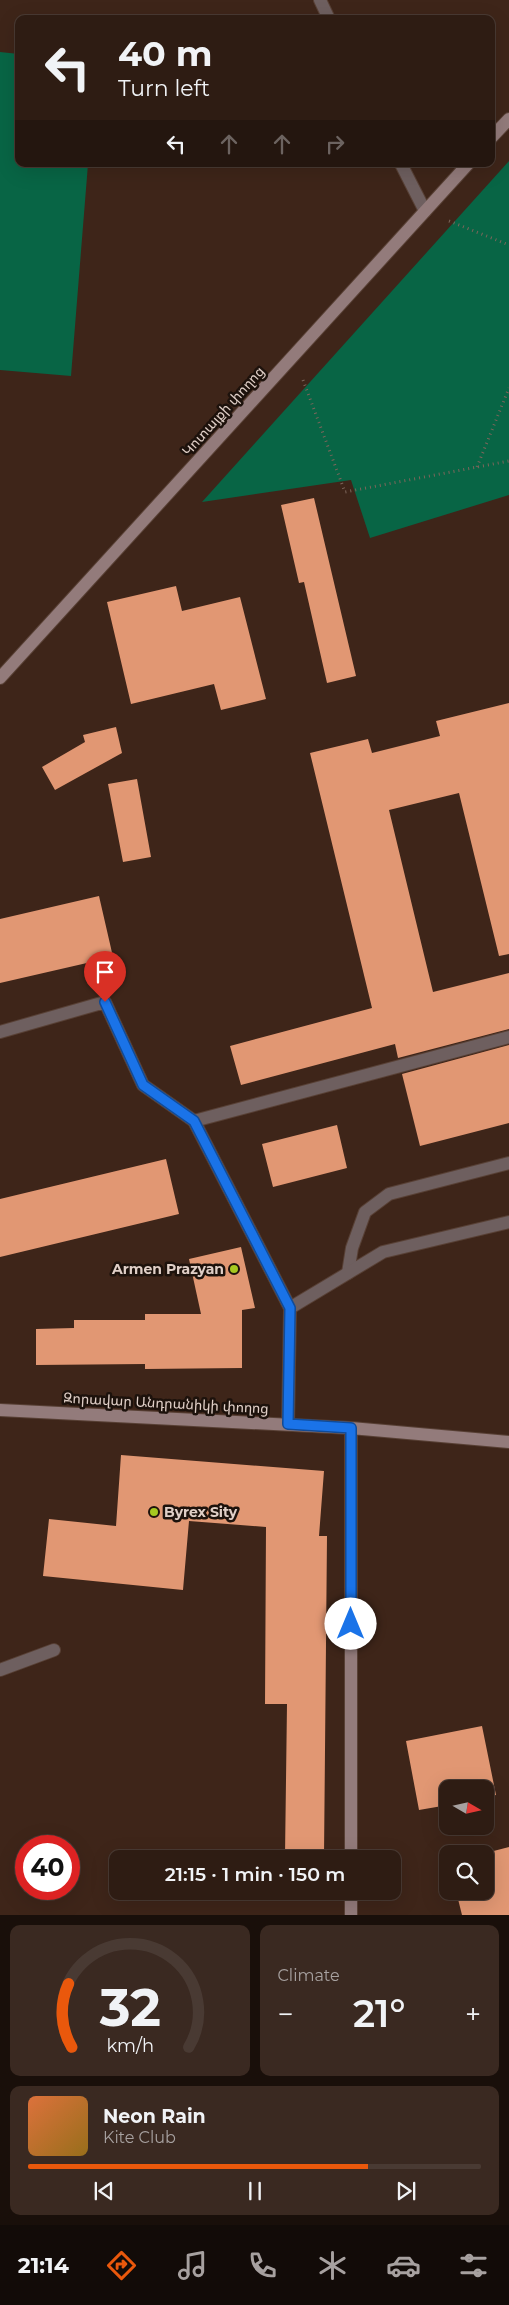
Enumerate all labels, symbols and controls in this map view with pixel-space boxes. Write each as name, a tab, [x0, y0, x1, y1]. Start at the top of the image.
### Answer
text: 40 m	[118, 32, 213, 75]
icon: left	[35, 35, 100, 100]
text: Turn left	[118, 75, 210, 102]
icon: left	[162, 130, 190, 158]
icon: ahead	[215, 130, 243, 158]
icon: ahead	[268, 130, 296, 158]
icon: right	[321, 130, 349, 158]
street label: Կոտայքի փողոց	[178, 362, 268, 460]
pin	[84, 951, 126, 1002]
icon: arrive	[91, 958, 119, 986]
place label: Armen Prazyan	[111, 1260, 224, 1278]
marker: Armen Prazyan	[228, 1263, 240, 1275]
street label: Զորավար Անդրանիկի փողոց	[63, 1389, 269, 1417]
place label: Byrex Sity	[164, 1503, 238, 1521]
marker: Byrex Sity	[148, 1506, 160, 1518]
position arrow	[324, 1597, 376, 1649]
north arrow	[439, 1780, 494, 1835]
map controls	[439, 1780, 494, 1900]
speed limit sign: 40	[15, 1835, 80, 1900]
button: search	[439, 1845, 494, 1900]
text: 21:15 · 1 min · 150 m	[165, 1863, 345, 1886]
text: Climate	[278, 1966, 340, 1985]
text: 32	[98, 1976, 160, 2039]
text: 21°	[353, 1990, 406, 2037]
text: −	[278, 1997, 294, 2031]
text: +	[465, 1997, 481, 2031]
text: km/h	[106, 2035, 154, 2056]
text: Neon Rain	[103, 2105, 206, 2128]
text: Kite Club	[103, 2128, 176, 2147]
icon: previous	[90, 2177, 118, 2205]
icon: pause	[241, 2177, 269, 2205]
icon: next	[392, 2177, 420, 2205]
icon: directions	[104, 2248, 139, 2283]
icon: music	[175, 2248, 210, 2283]
icon: phone	[245, 2248, 280, 2283]
icon: climate	[315, 2248, 350, 2283]
icon: car	[386, 2248, 421, 2283]
icon: filters	[456, 2248, 491, 2283]
text: 21:14	[18, 2252, 69, 2279]

